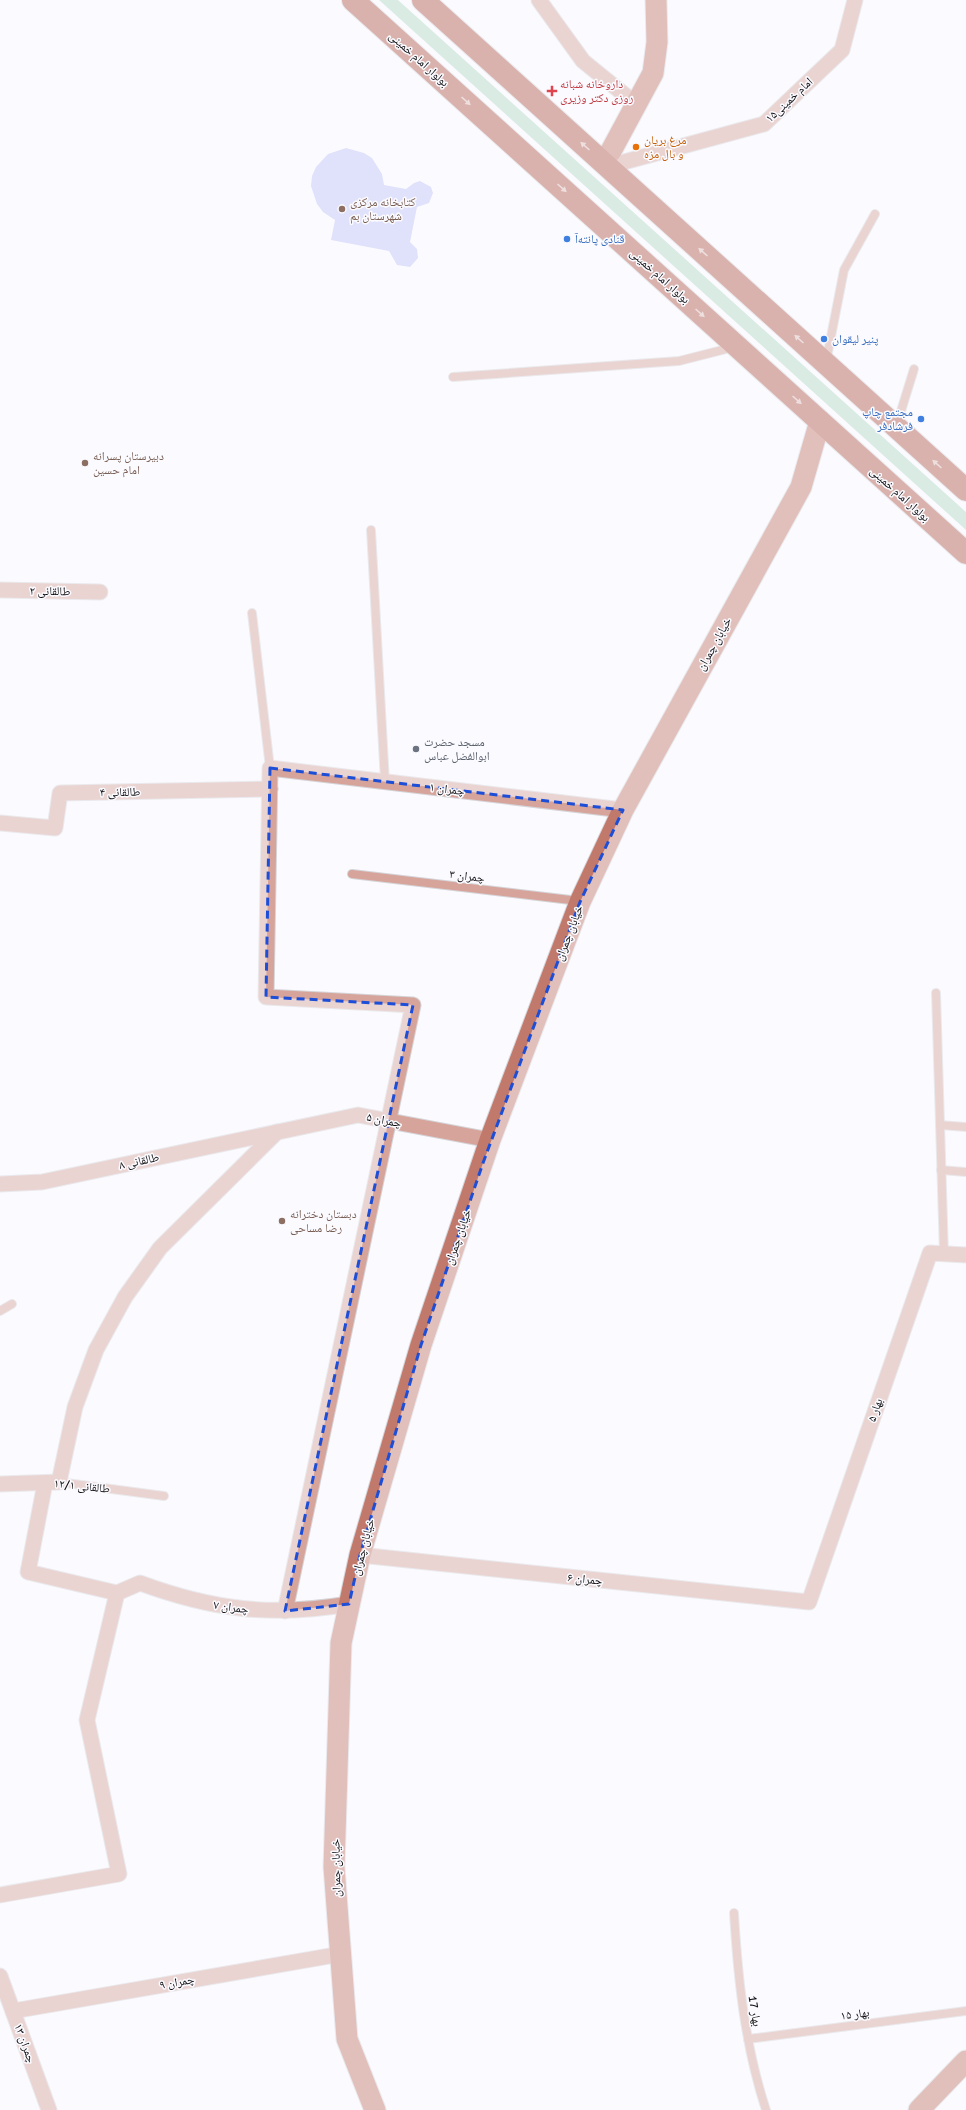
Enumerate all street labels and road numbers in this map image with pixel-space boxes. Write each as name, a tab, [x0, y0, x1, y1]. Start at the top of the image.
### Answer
street label: بولوار امام خمینی	[386, 28, 452, 90]
street label: امام خمینی۱۵ ‍	[763, 73, 818, 126]
street label: بولوار امام خمینی	[627, 245, 693, 307]
street label: بولوار امام خمینی	[867, 463, 933, 525]
street label: طالقانی ۲	[29, 584, 71, 599]
street label: خیابان چمران	[694, 615, 735, 673]
street label: چمران ۱	[428, 780, 466, 799]
street label: طالقانی ۴	[99, 785, 141, 800]
street label: چمران ۳	[448, 867, 486, 886]
street label: خیابان چمران	[552, 903, 587, 963]
street label: چمران ۵	[365, 1110, 403, 1131]
street label: طالقانی ۸	[118, 1150, 161, 1173]
street label: خیابان چمران	[442, 1207, 475, 1267]
street label: بهار ۵	[865, 1397, 886, 1424]
street label: طالقانی ۱۲/۱	[53, 1476, 111, 1497]
street label: خیابان چمران	[349, 1517, 378, 1577]
street label: چمران ۶	[567, 1570, 604, 1589]
street label: چمران ۷	[212, 1598, 250, 1617]
street label: خیابان چمران	[328, 1838, 345, 1897]
street label: چمران ۹	[158, 1972, 196, 1993]
street label: بهار 17	[745, 1995, 764, 2028]
street label: بهار ۱۵	[840, 2005, 870, 2024]
street label: چمران ۱۳	[11, 2021, 39, 2065]

